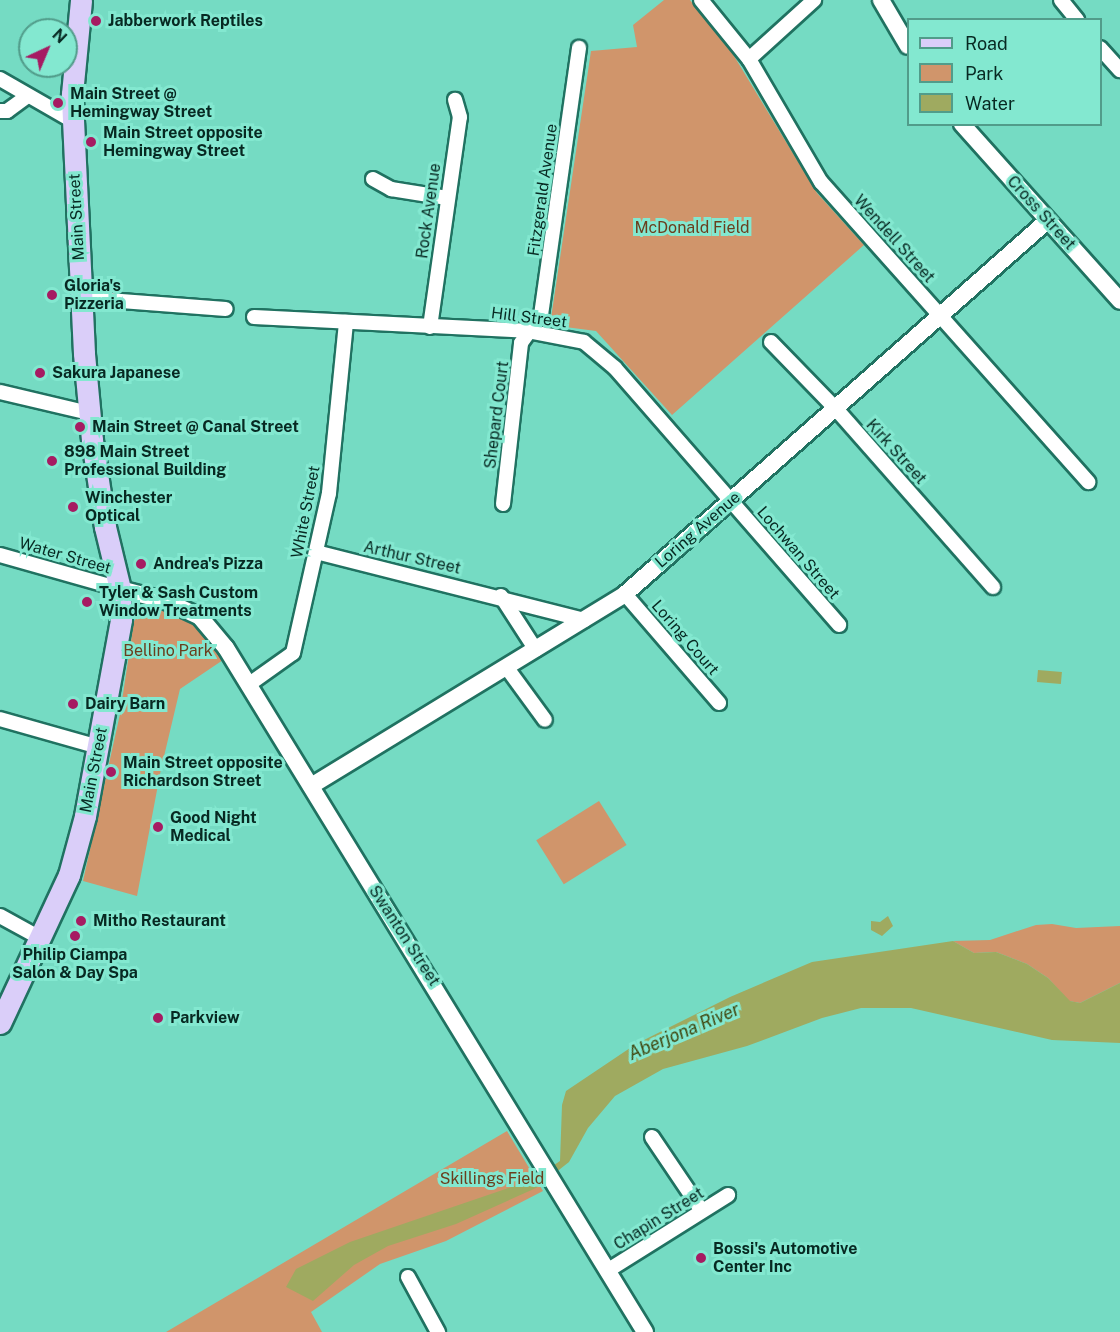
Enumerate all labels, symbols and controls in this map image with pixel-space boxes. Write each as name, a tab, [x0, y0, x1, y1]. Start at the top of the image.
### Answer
place label: Jabberwork Reptiles	[108, 11, 263, 31]
marker: Jabberwork Reptiles	[89, 14, 103, 28]
north arrow	[18, 18, 78, 78]
legend	[907, 18, 1102, 126]
text: N	[48, 25, 71, 47]
text: Road	[965, 33, 1008, 54]
text: Park	[965, 63, 1003, 84]
place label: Main Street @ Hemingway Street	[70, 84, 212, 122]
text: Water	[965, 93, 1015, 114]
marker: Main Street @ Hemingway Street	[51, 96, 65, 110]
street label: Fitzgerald Avenue	[524, 122, 562, 258]
place label: Main Street opposite Hemingway Street	[103, 123, 263, 161]
marker: Main Street opposite Hemingway Street	[84, 135, 98, 149]
street label: Rock Avenue	[413, 162, 445, 260]
street label: Cross Street	[1003, 172, 1079, 254]
street label: Main Street	[65, 173, 89, 261]
street label: Wendell Street	[850, 191, 938, 287]
park label: McDonald Field	[634, 218, 750, 238]
place label: Gloria's Pizzeria	[64, 276, 124, 314]
marker: Gloria's Pizzeria	[45, 288, 59, 302]
street label: Hill Street	[490, 304, 568, 332]
street label: Shepard Court	[481, 360, 513, 470]
place label: Sakura Japanese	[52, 363, 180, 383]
marker: Sakura Japanese	[33, 366, 47, 380]
street label: Kirk Street	[862, 416, 930, 488]
place label: Main Street @ Canal Street	[92, 417, 299, 437]
marker: Main Street @ Canal Street	[73, 420, 87, 434]
place label: 898 Main Street Professional Building	[64, 442, 226, 480]
marker: 898 Main Street Professional Building	[45, 454, 59, 468]
street label: White Street	[288, 464, 324, 560]
place label: Winchester Optical	[85, 488, 172, 526]
street label: Loring Avenue	[652, 488, 744, 572]
marker: Winchester Optical	[66, 500, 80, 514]
street label: Lochwan Street	[753, 503, 843, 603]
street label: Water Street	[17, 534, 113, 578]
street label: Arthur Street	[362, 537, 462, 579]
place label: Andrea's Pizza	[153, 554, 263, 574]
marker: Andrea's Pizza	[134, 557, 148, 571]
place label: Tyler & Sash Custom Window Treatments	[99, 583, 258, 621]
marker: Tyler & Sash Custom Window Treatments	[80, 595, 94, 609]
street label: Loring Court	[647, 597, 723, 679]
park label: Bellino Park	[123, 641, 213, 661]
place label: Dairy Barn	[85, 694, 165, 714]
marker: Dairy Barn	[66, 697, 80, 711]
street label: Main Street	[76, 726, 112, 814]
place label: Main Street opposite Richardson Street	[123, 753, 283, 791]
marker: Main Street opposite Richardson Street	[104, 765, 118, 779]
place label: Good Night Medical	[170, 808, 257, 846]
marker: Good Night Medical	[151, 820, 165, 834]
street label: Swanton Street	[364, 882, 444, 990]
place label: Mitho Restaurant	[93, 911, 226, 931]
marker: Mitho Restaurant	[74, 914, 88, 928]
marker: Philip Ciampa Salon & Day Spa	[68, 929, 82, 943]
place label: Philip Ciampa Salon & Day Spa	[12, 945, 138, 983]
water label: Aberjona River	[625, 999, 743, 1065]
place label: Parkview	[170, 1008, 240, 1028]
marker: Parkview	[151, 1011, 165, 1025]
park label: Skillings Field	[440, 1169, 544, 1189]
street label: Chapin Street	[610, 1184, 708, 1254]
place label: Bossi's Automotive Center Inc	[713, 1239, 858, 1277]
marker: Bossi's Automotive Center Inc	[694, 1251, 708, 1265]

